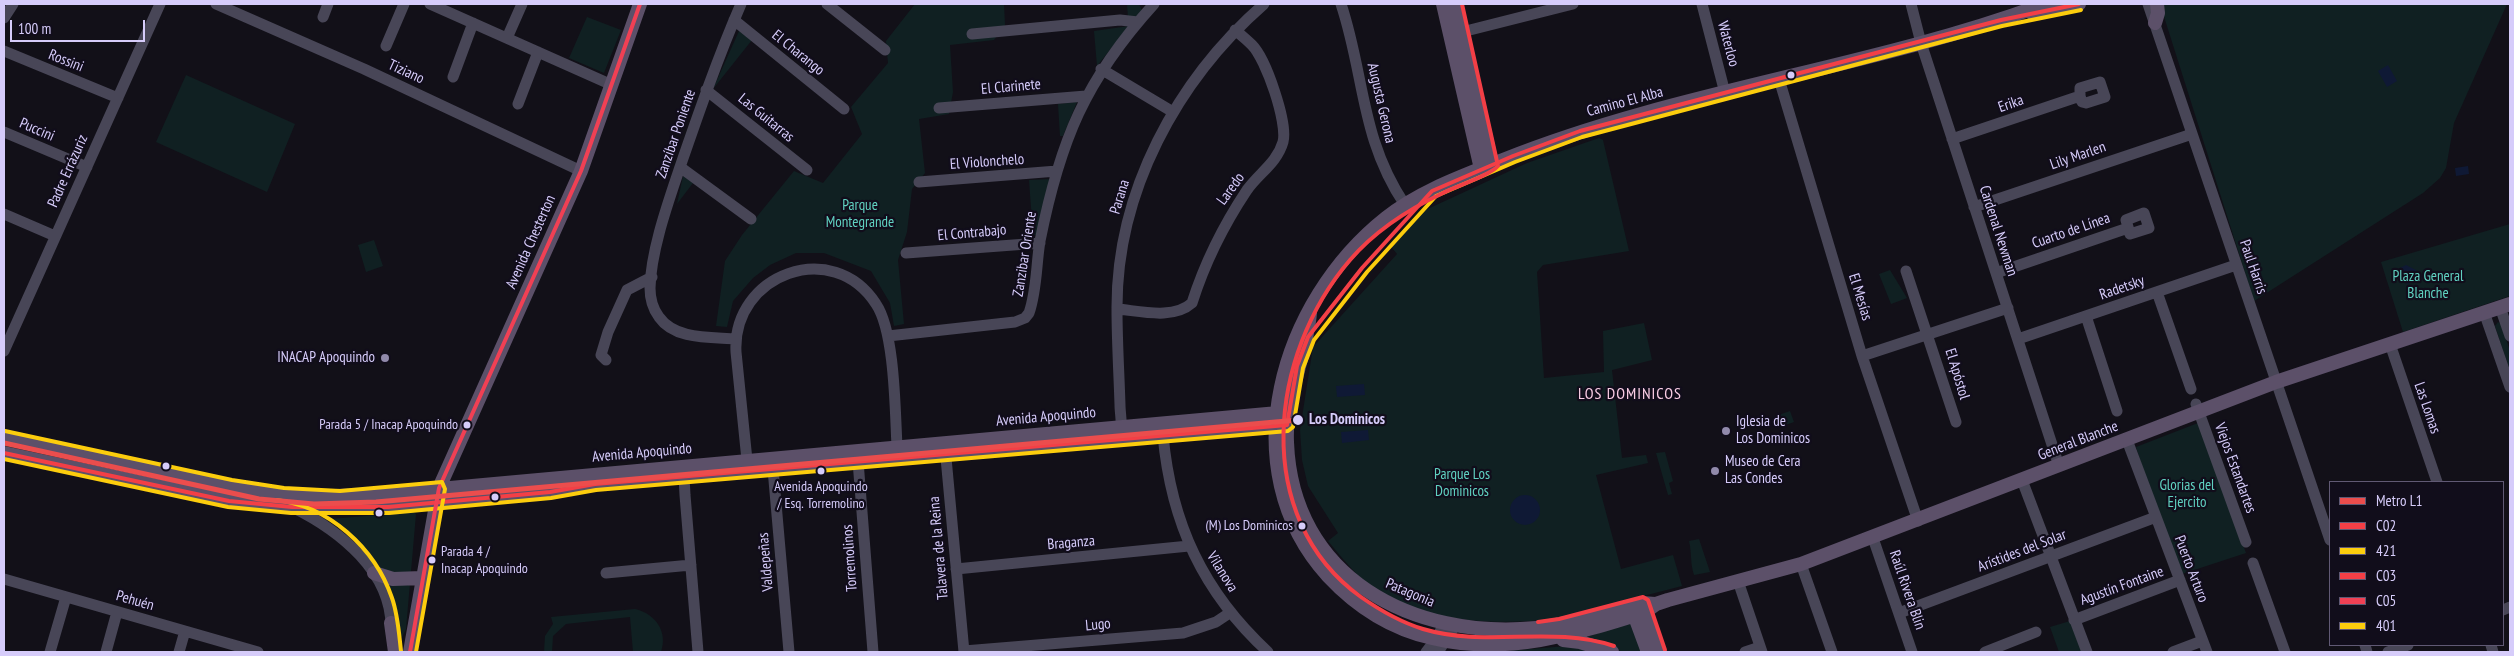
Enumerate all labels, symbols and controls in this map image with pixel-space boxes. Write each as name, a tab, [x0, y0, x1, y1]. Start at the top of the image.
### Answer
scale bar	[12, 10, 148, 42]
text: 100 m	[18, 19, 51, 38]
street label: Waterloo	[1713, 19, 1743, 69]
street label: El Charango	[768, 26, 828, 80]
street label: Rossini	[46, 46, 86, 76]
street label: Tiziano	[385, 56, 427, 88]
street label: Augusta Gerona	[1363, 61, 1399, 145]
unlabelled marker	[1786, 70, 1796, 80]
street label: El Clarinete	[980, 75, 1042, 99]
street label: Camino El Alba	[1585, 83, 1665, 121]
street label: Zanzíbar Poniente	[652, 87, 700, 181]
street label: Las Guitarras	[734, 90, 798, 146]
street label: Erika	[1996, 91, 2026, 117]
street label: Puccini	[17, 115, 57, 145]
street label: Padre Errázuriz	[44, 132, 92, 210]
street label: Lily Marlen	[2048, 138, 2108, 174]
street label: El Violonchelo	[949, 150, 1025, 174]
street label: Laredo	[1213, 169, 1249, 209]
street label: Parana	[1106, 178, 1134, 216]
street label: Cardenal Newman	[1975, 183, 2021, 279]
street label: Avenida Chesterton	[502, 192, 560, 292]
park label: Parque Montegrande	[826, 197, 894, 232]
street label: Cuarto de Línea	[2030, 209, 2112, 253]
street label: Zanzibar Oriente	[1009, 210, 1041, 298]
street label: El Contrabajo	[937, 221, 1007, 245]
street label: Paul Harris	[2235, 238, 2271, 296]
park label: Plaza General Blanche	[2393, 268, 2463, 303]
street label: El Mesías	[1844, 271, 1876, 323]
street label: Radetsky	[2097, 272, 2147, 304]
street label: El Apóstol	[1941, 346, 1973, 402]
place label: INACAP Apoquindo	[277, 349, 375, 367]
marker: INACAP Apoquindo	[379, 352, 391, 364]
street label: Las Lomas	[2410, 380, 2444, 436]
district label: LOS DOMINICOS	[1576, 384, 1684, 404]
street label: Avenida Apoquindo	[995, 404, 1097, 430]
place label: Los Dominicos	[1309, 411, 1385, 429]
marker: Los Dominicos	[1291, 413, 1305, 427]
place label: Iglesia de Los Dominicos	[1736, 413, 1810, 448]
place label: Parada 5 / Inacap Apoquindo	[319, 417, 458, 433]
street label: General Blanche	[2035, 417, 2121, 465]
marker: Parada 5 / Inacap Apoquindo	[462, 420, 472, 430]
street label: Viejos Estandartes	[2210, 420, 2260, 516]
marker: Iglesia de Los Dominicos	[1720, 425, 1732, 437]
street label: Avenida Apoquindo	[591, 440, 693, 466]
place label: Museo de Cera Las Condes	[1725, 453, 1800, 488]
unlabelled marker	[161, 461, 171, 471]
marker: Museo de Cera Las Condes	[1709, 465, 1721, 477]
marker: Avenida Apoquindo / Esq. Torremolino	[816, 466, 826, 476]
park label: Parque Los Dominicos	[1434, 466, 1490, 501]
park label: Glorias del Ejercito	[2159, 477, 2215, 512]
place label: Avenida Apoquindo / Esq. Torremolino	[774, 479, 868, 512]
legend	[2329, 481, 2504, 646]
text: Metro L1	[2376, 491, 2423, 510]
unlabelled marker	[490, 492, 500, 502]
street label: Talavera de la Reina	[926, 496, 952, 600]
unlabelled marker	[374, 508, 384, 518]
text: C02	[2376, 516, 2396, 535]
place label: (M) Los Dominicos	[1205, 518, 1293, 534]
marker: (M) Los Dominicos	[1297, 521, 1307, 531]
street label: Torremolinos	[839, 524, 861, 592]
street label: Arístides del Solar	[1975, 526, 2069, 576]
street label: Valdepeñas	[754, 532, 778, 592]
street label: Braganza	[1046, 532, 1096, 554]
street label: Puerto Arturo	[2170, 533, 2212, 605]
text: 421	[2376, 541, 2396, 560]
place label: Parada 4 / Inacap Apoquindo	[441, 544, 528, 576]
street label: Vilanova	[1203, 548, 1241, 596]
street label: Raúl Rivera Blin	[1885, 548, 1929, 632]
marker: Parada 4 / Inacap Apoquindo	[427, 555, 437, 565]
street label: Agustín Fontaine	[2078, 563, 2166, 609]
text: C03	[2376, 566, 2396, 585]
street label: Patagonia	[1383, 575, 1437, 611]
street label: Pehuén	[114, 587, 156, 615]
text: C05	[2376, 591, 2396, 610]
street label: Lugo	[1085, 615, 1111, 635]
text: 401	[2376, 616, 2396, 635]

